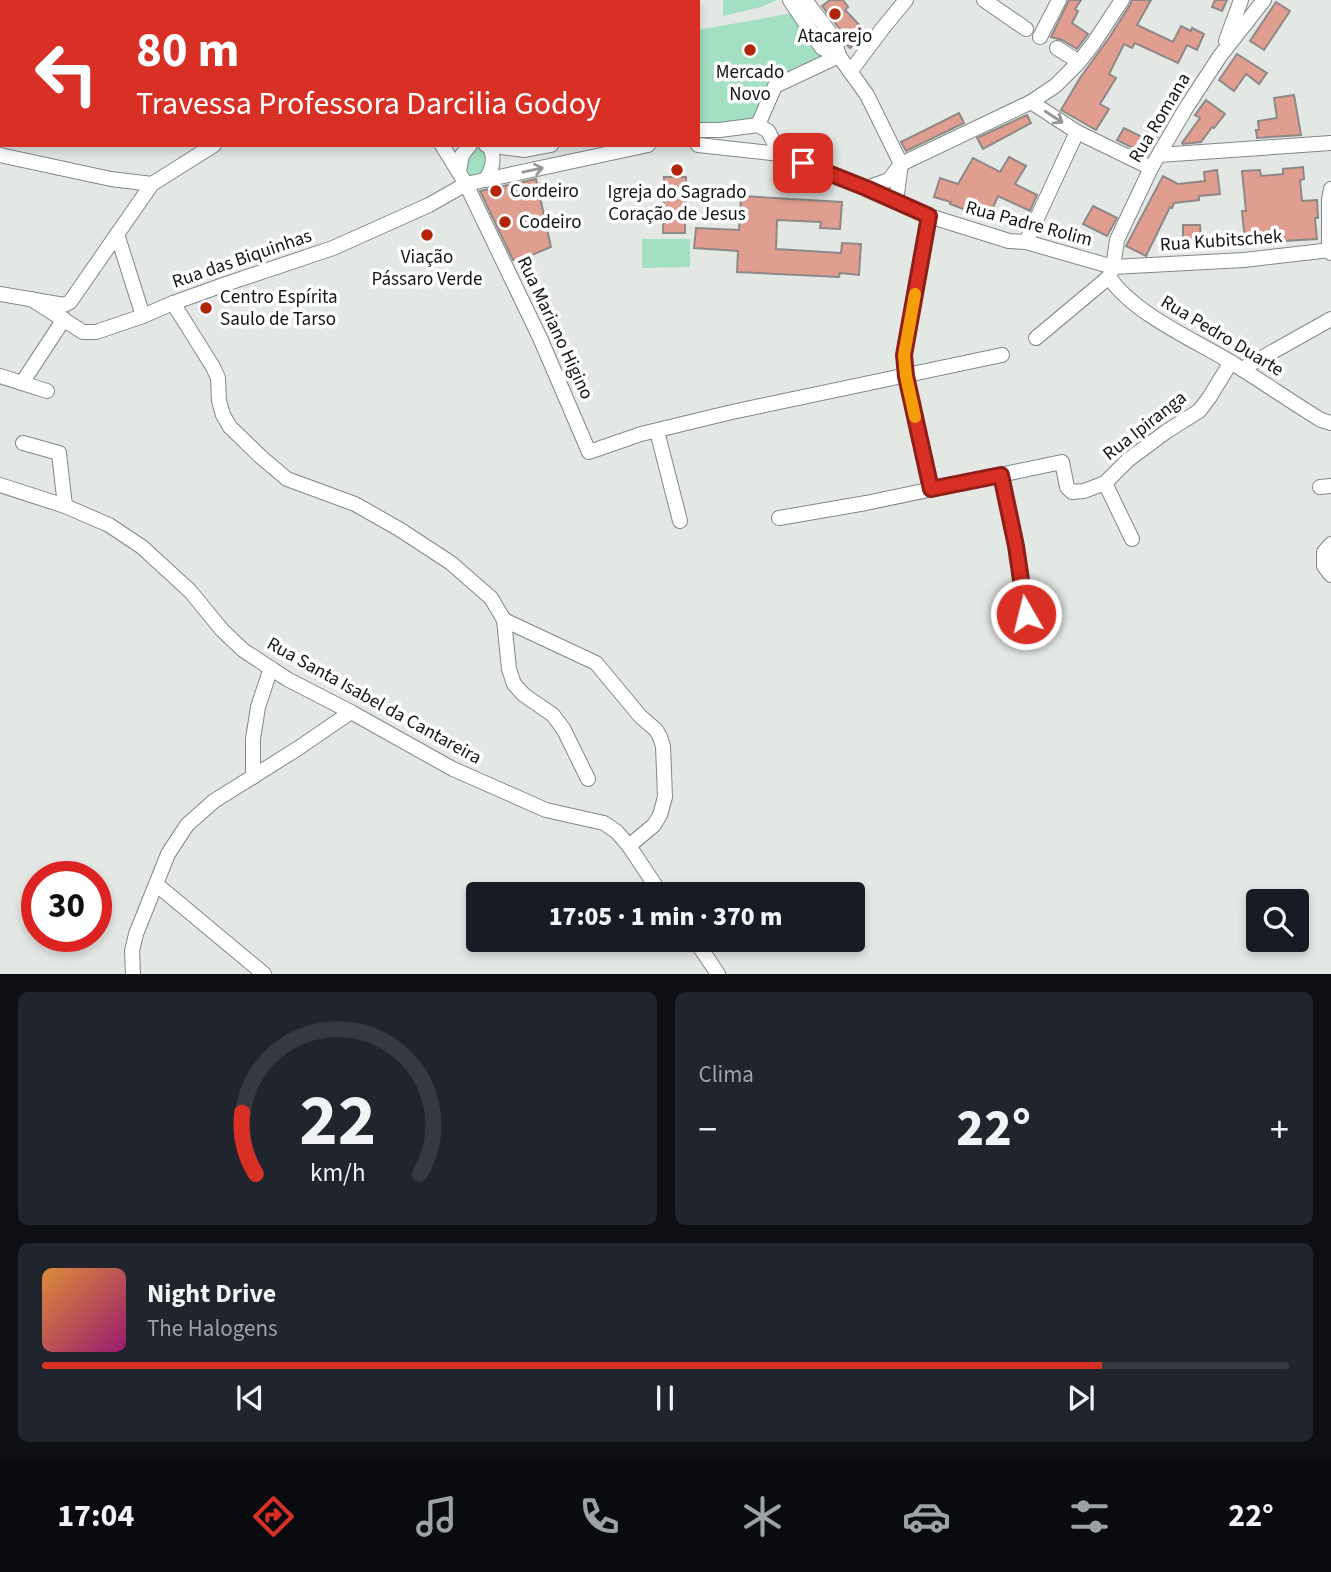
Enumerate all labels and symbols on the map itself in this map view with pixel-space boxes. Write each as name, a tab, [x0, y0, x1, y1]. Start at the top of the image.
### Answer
marker: Atacarejo	[827, 6, 843, 22]
place label: Atacarejo	[798, 23, 872, 50]
marker: Mercado Novo	[742, 42, 758, 58]
place label: Mercado Novo	[716, 59, 784, 108]
street label: Rua Romana	[1122, 68, 1198, 168]
one-way arrow	[1044, 109, 1063, 124]
pin	[773, 133, 833, 193]
one-way arrow	[521, 162, 544, 176]
marker: Igreja do Sagrado Coração de Jesus	[669, 162, 685, 178]
place label: Cordeiro	[510, 178, 579, 205]
place label: Igreja do Sagrado Coração de Jesus	[608, 179, 746, 228]
marker: Cordeiro	[488, 183, 504, 199]
street label: Rua Padre Rolim	[963, 194, 1095, 254]
place label: Codeiro	[519, 209, 582, 236]
marker: Codeiro	[497, 214, 513, 230]
street label: Rua das Biquinhas	[169, 222, 315, 296]
street label: Rua Kubitschek	[1159, 223, 1284, 259]
marker: Viação Pássaro Verde	[419, 227, 435, 243]
place label: Viação Pássaro Verde	[372, 244, 482, 293]
street label: Rua Mariano Higino	[510, 252, 600, 404]
place label: Centro Espírita Saulo de Tarso	[220, 284, 338, 333]
street label: Rua Pedro Duarte	[1155, 289, 1289, 383]
marker: Centro Espírita Saulo de Tarso	[198, 300, 214, 316]
street label: Rua Ipiranga	[1097, 385, 1193, 467]
position arrow	[989, 577, 1063, 651]
street label: Rua Santa Isabel da Cantareira	[262, 631, 486, 771]
speed limit sign: 30	[21, 861, 112, 952]

